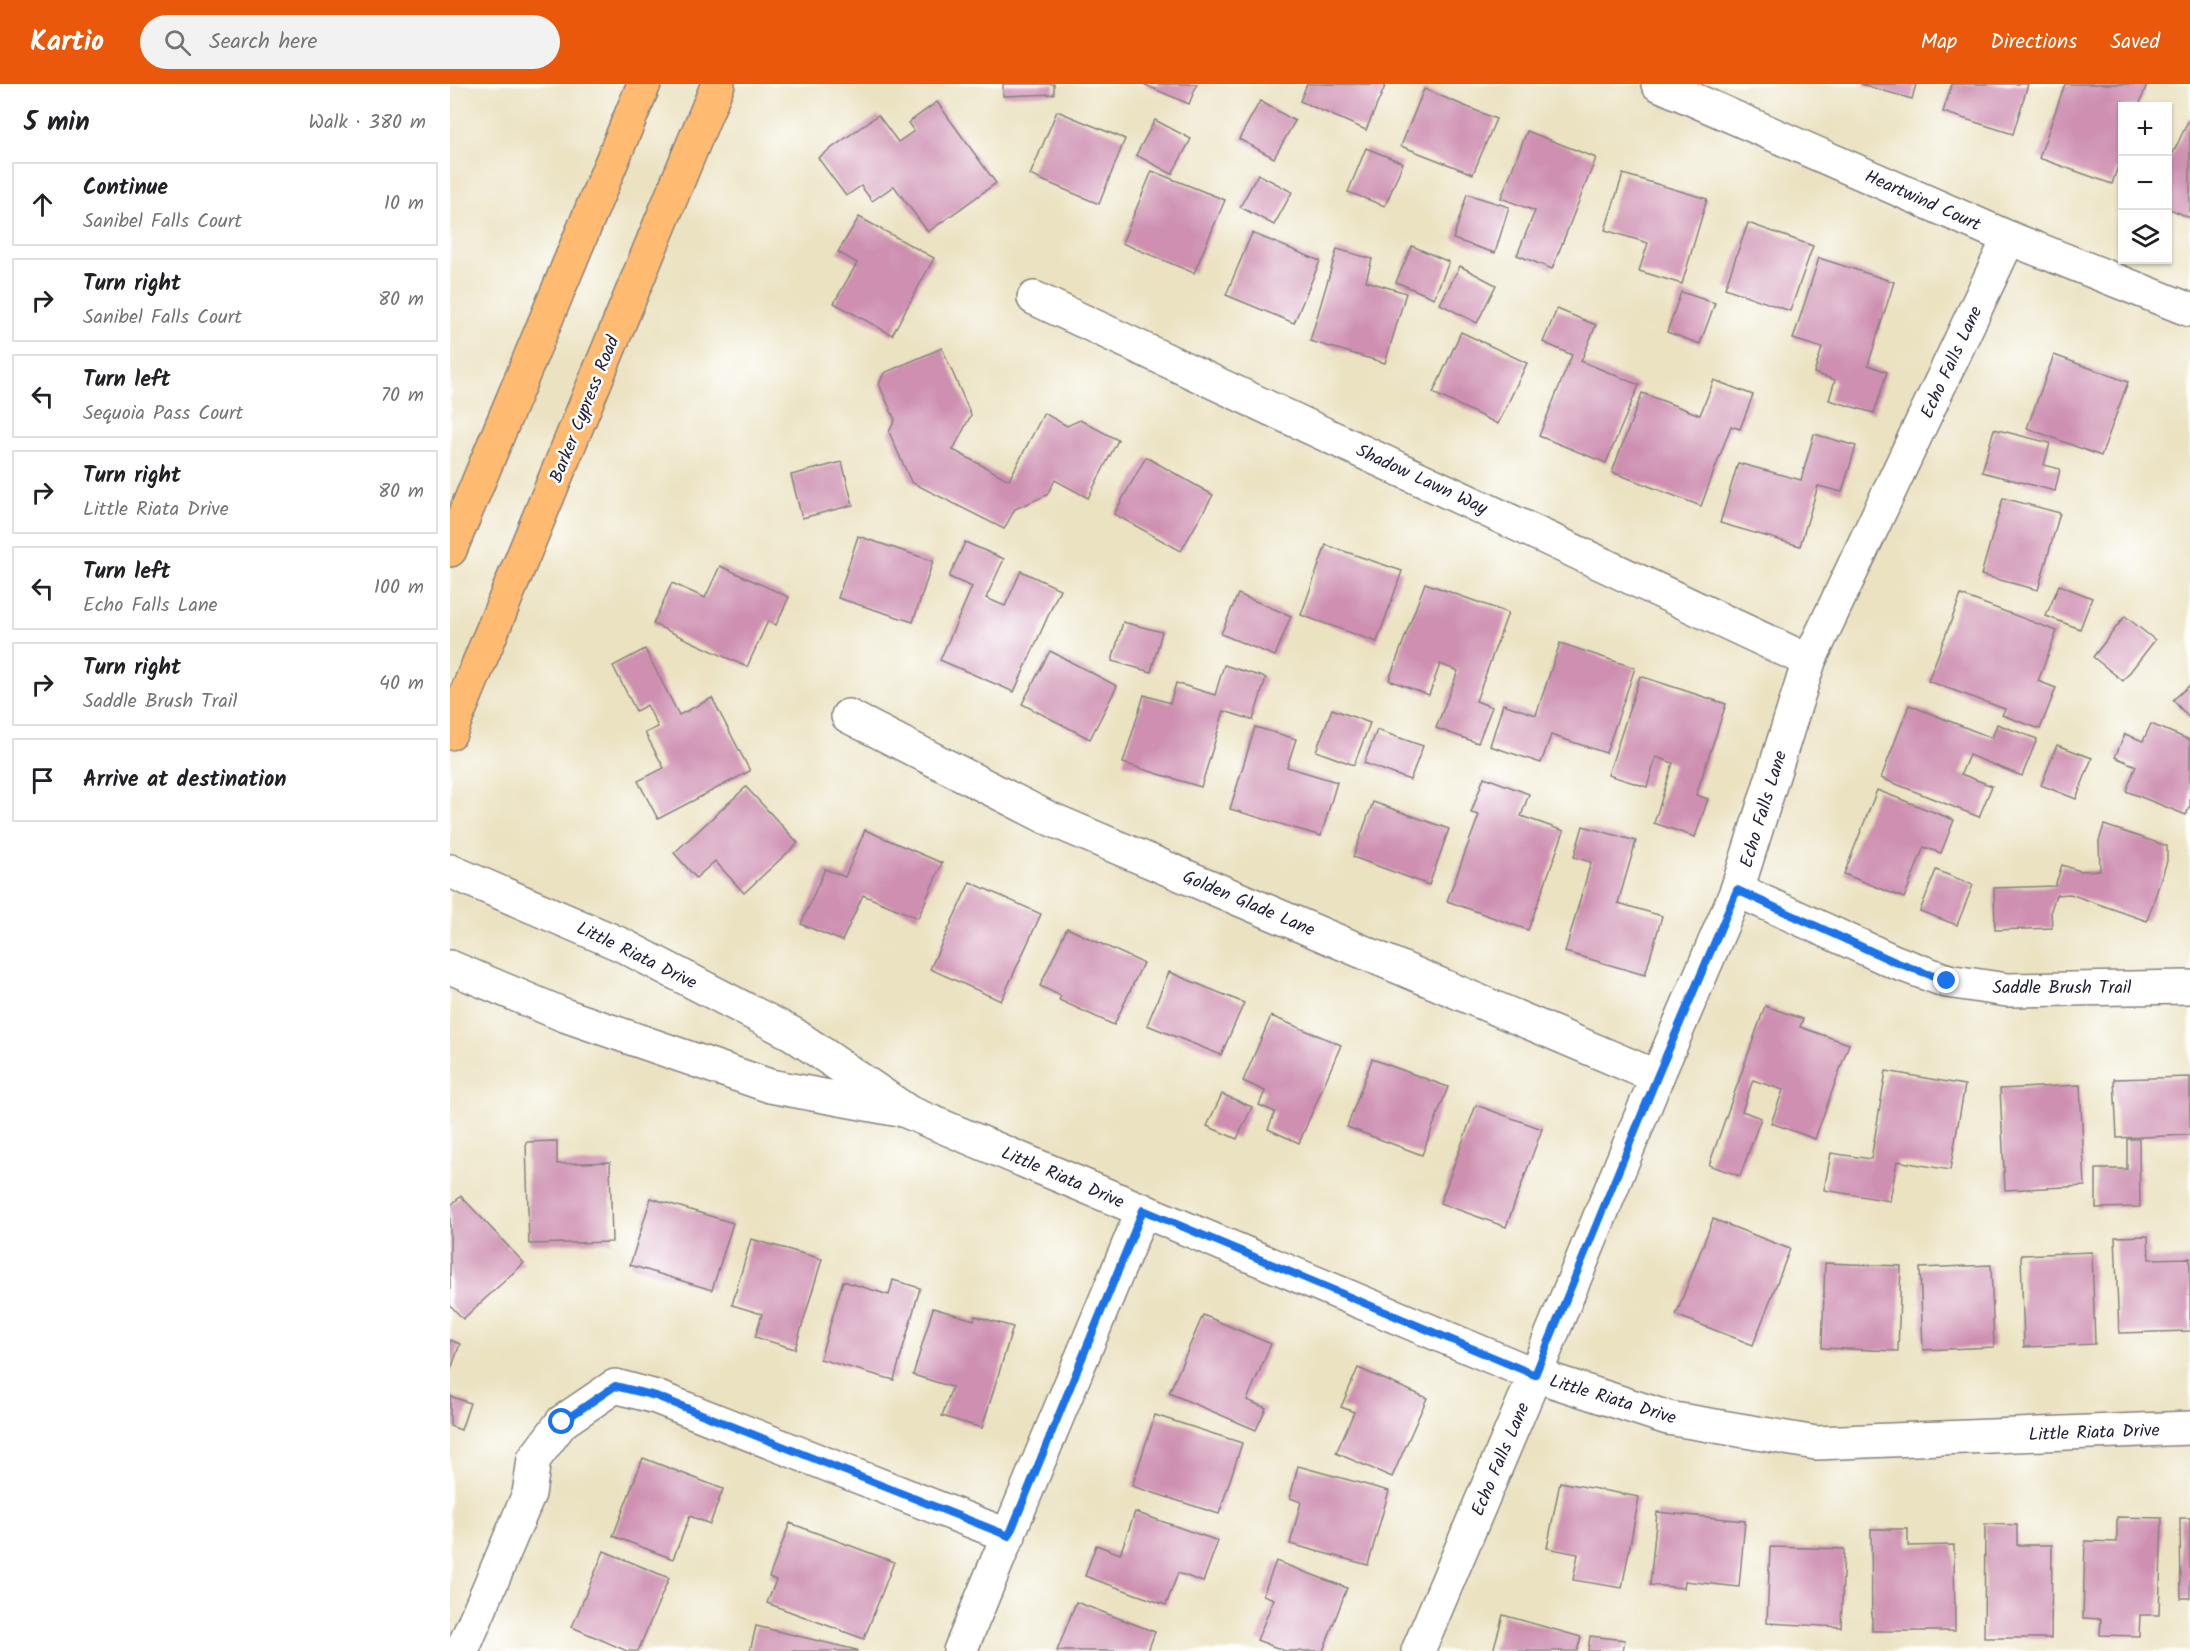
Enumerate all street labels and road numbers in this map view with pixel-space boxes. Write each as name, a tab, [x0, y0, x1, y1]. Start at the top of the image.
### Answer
street label: Heartwind Court	[1860, 163, 1986, 240]
street label: Echo Falls Lane	[1914, 302, 1991, 424]
street label: Barker Cypress Road	[543, 331, 628, 487]
street label: Shadow Lawn Way	[1351, 437, 1492, 524]
street label: Echo Falls Lane	[1733, 747, 1796, 872]
street label: Golden Glade Lane	[1178, 863, 1319, 945]
street label: Little Riata Drive	[571, 915, 702, 998]
street label: Saddle Brush Trail	[1992, 974, 2132, 1003]
street label: Little Riata Drive	[996, 1139, 1128, 1217]
street label: Little Riata Drive	[1546, 1367, 1680, 1433]
street label: Echo Falls Lane	[1464, 1398, 1538, 1521]
street label: Little Riata Drive	[2028, 1417, 2160, 1450]

